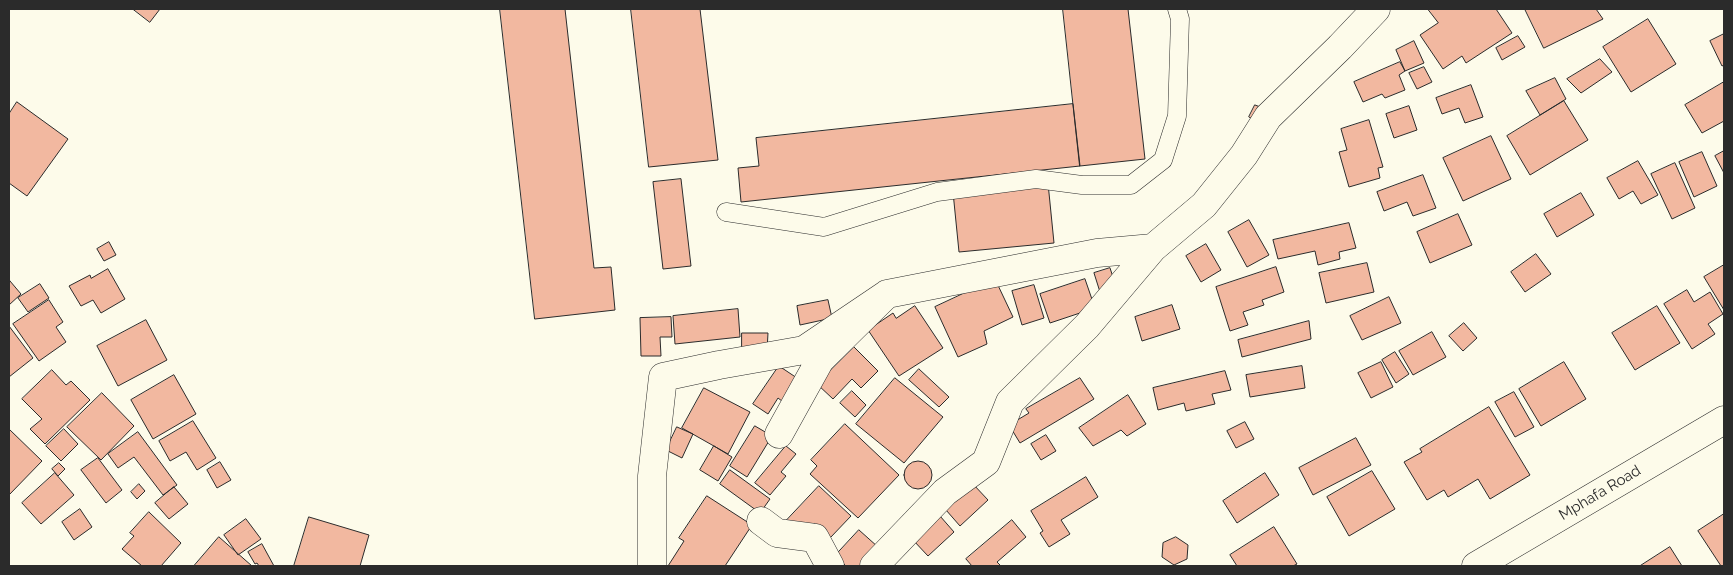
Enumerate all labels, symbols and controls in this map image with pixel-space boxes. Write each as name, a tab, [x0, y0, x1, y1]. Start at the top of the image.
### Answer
street label: Mphafa Road	[1556, 462, 1644, 524]

